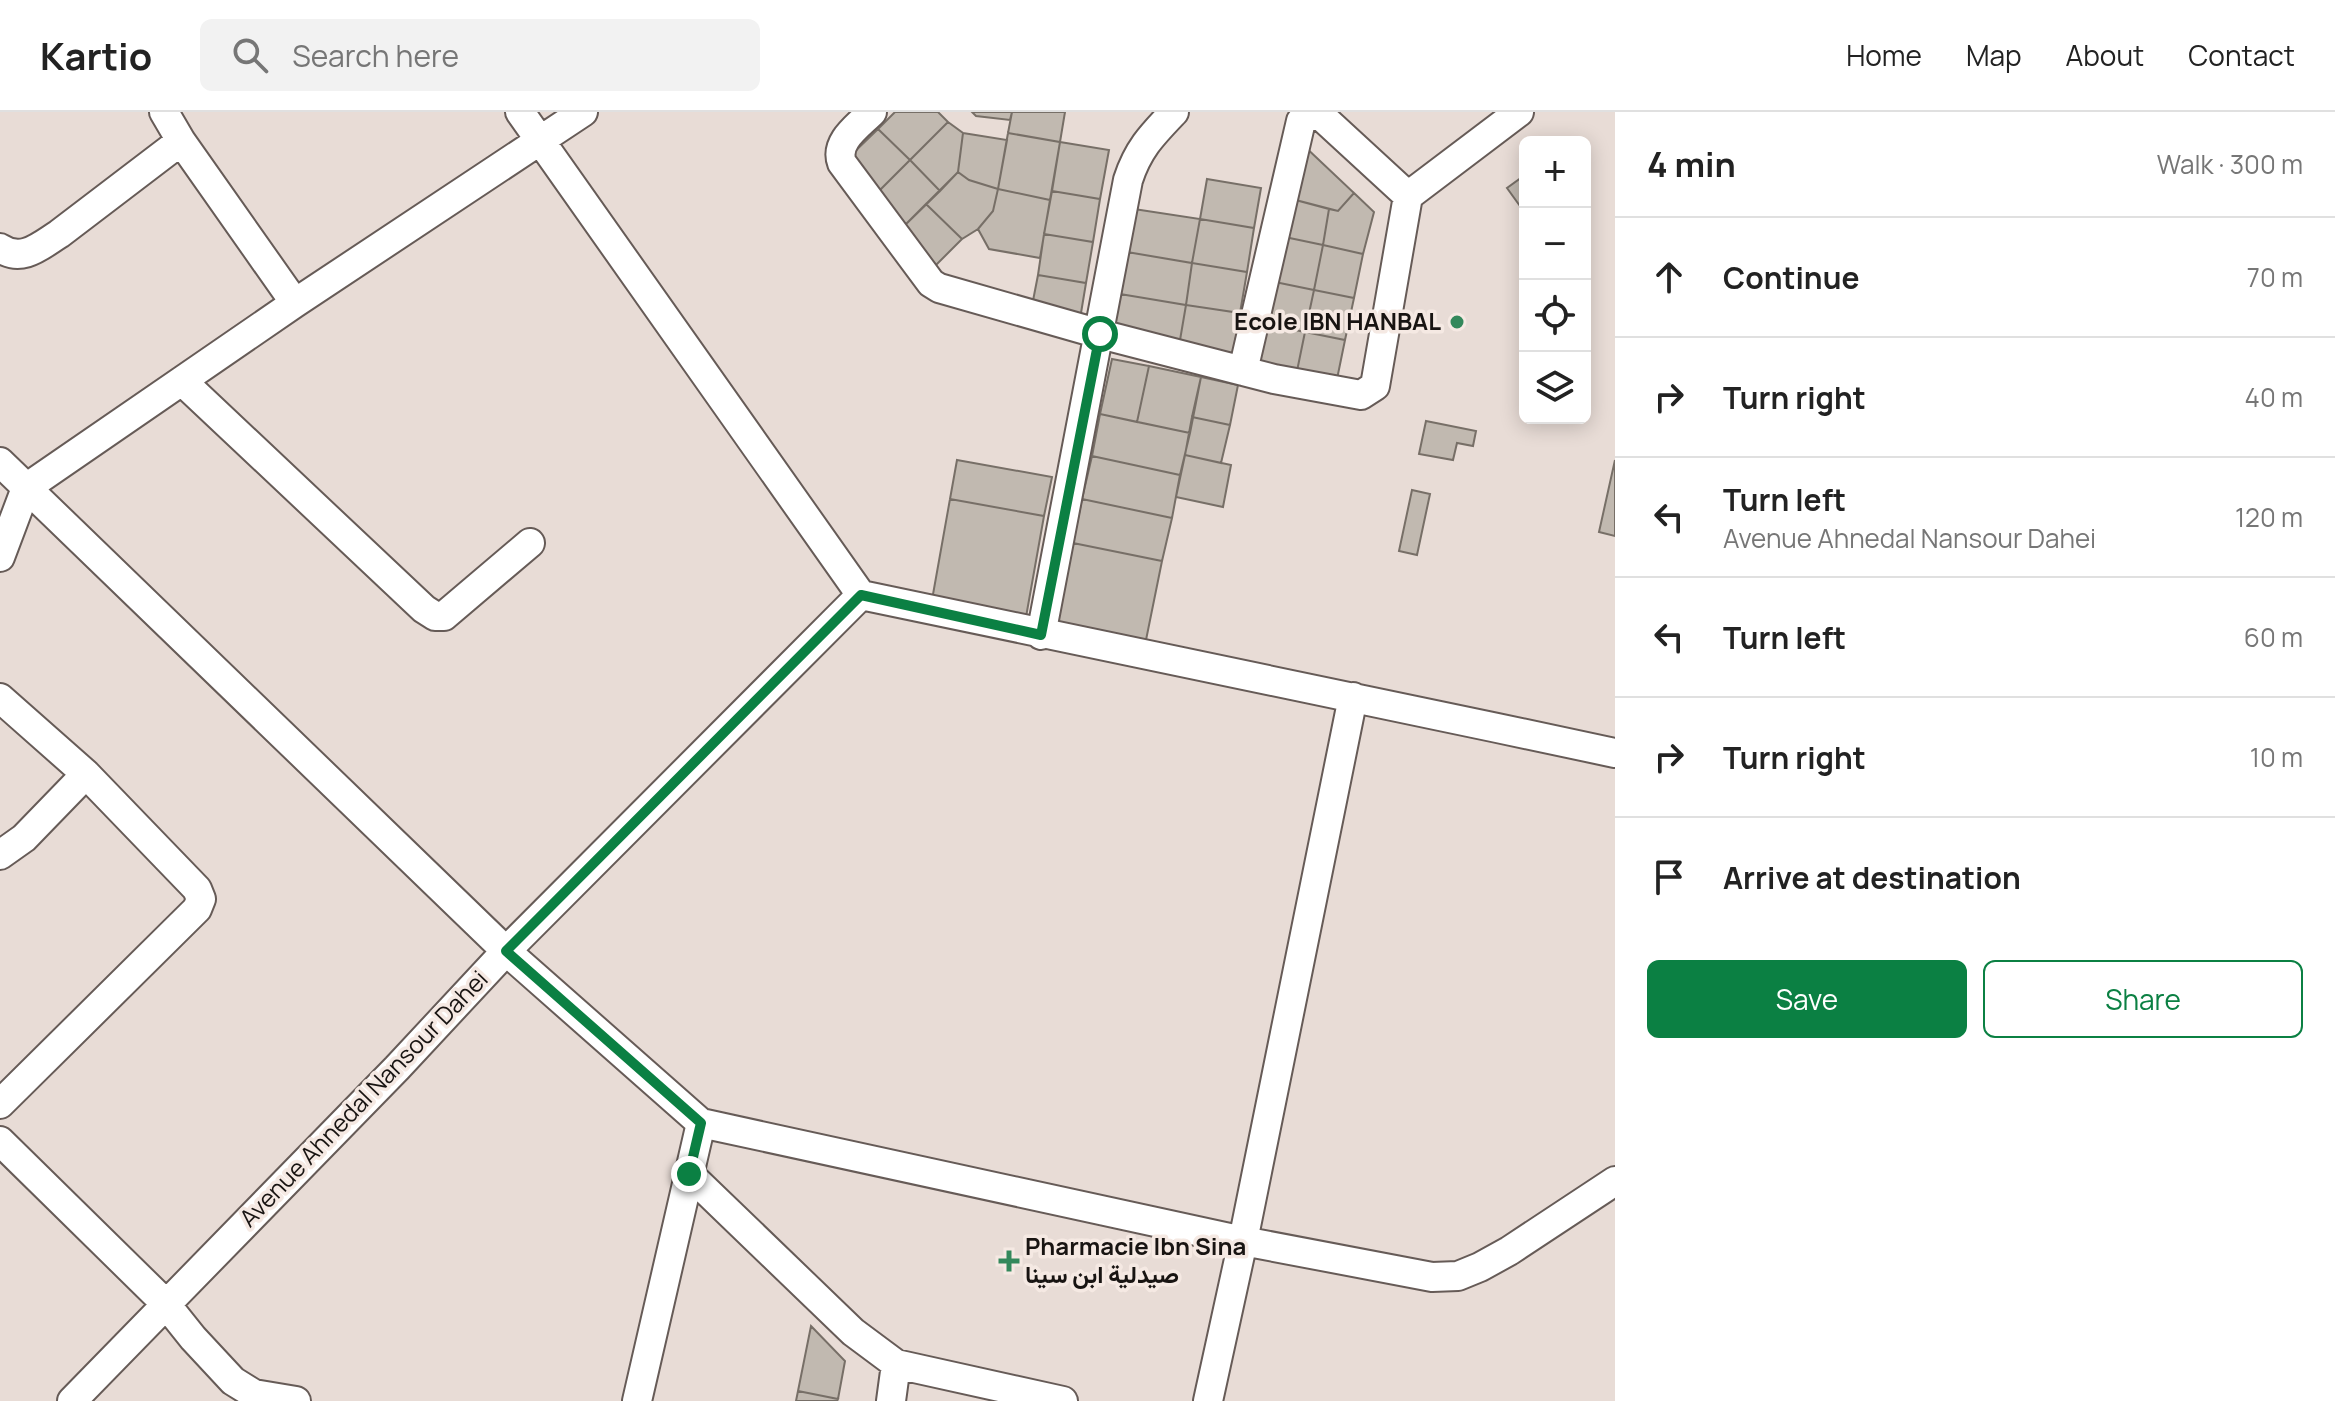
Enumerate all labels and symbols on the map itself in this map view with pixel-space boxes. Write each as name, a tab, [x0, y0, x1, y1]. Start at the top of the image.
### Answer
place label: Ecole IBN HANBAL	[1234, 304, 1441, 337]
marker: Ecole IBN HANBAL	[1448, 313, 1466, 331]
route start	[1082, 316, 1118, 352]
street label: Avenue Ahnedal Nansour Dahei	[231, 963, 494, 1233]
route end	[671, 1156, 707, 1192]
place label: Pharmacie Ibn Sina صيدلية ابن سينا	[1025, 1229, 1246, 1290]
marker: Pharmacie Ibn Sina صيدلية ابن سينا	[1000, 1252, 1018, 1270]

